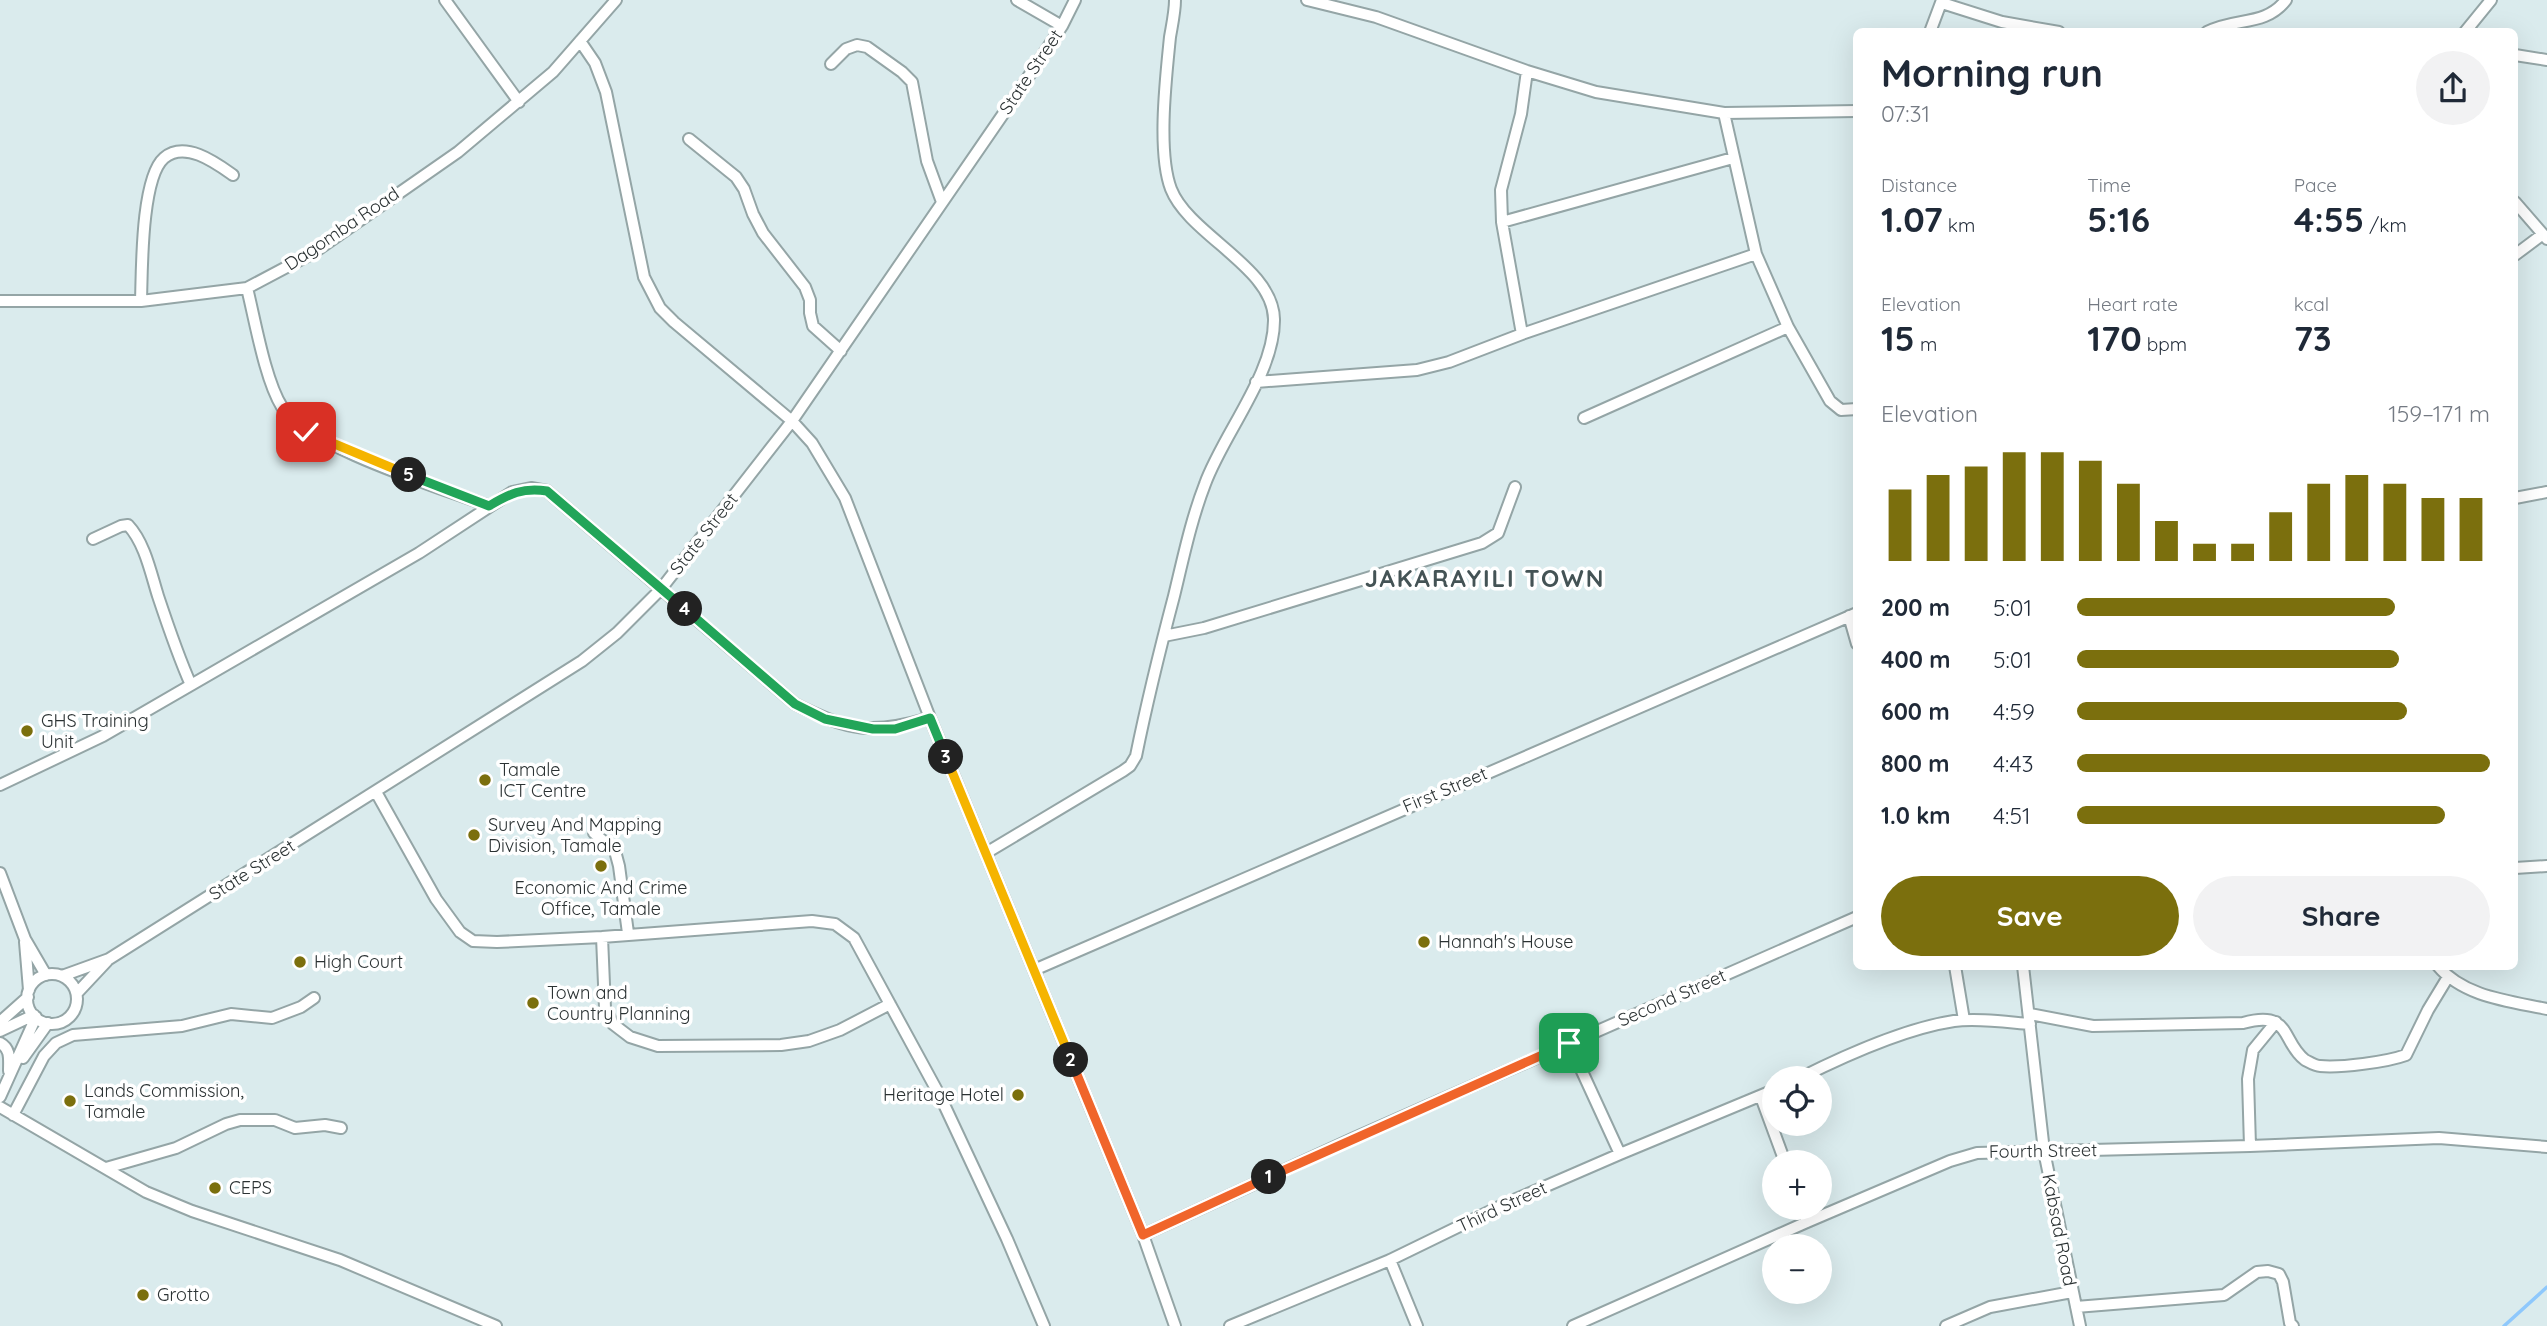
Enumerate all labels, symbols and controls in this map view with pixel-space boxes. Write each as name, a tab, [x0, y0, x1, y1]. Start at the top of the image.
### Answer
street label: State Street	[994, 25, 1067, 119]
text: Morning run	[1881, 49, 2103, 97]
button: share	[2416, 51, 2490, 125]
text: 07:31	[1881, 99, 1930, 128]
text: Distance	[1881, 173, 1957, 197]
text: Time	[2087, 173, 2131, 197]
text: Pace	[2294, 173, 2337, 197]
street label: Dagomba Road	[280, 182, 403, 275]
text: 1.07	[1881, 197, 1943, 241]
text: 5:16	[2087, 197, 2150, 241]
text: 4:55	[2294, 197, 2364, 241]
text: km	[1943, 213, 1975, 237]
text: /km	[2364, 213, 2407, 237]
text: Elevation	[1881, 292, 1961, 316]
text: Heart rate	[2087, 292, 2178, 316]
text: kcal	[2294, 292, 2329, 316]
text: 15	[1881, 316, 1915, 360]
text: 170	[2087, 316, 2142, 360]
text: 73	[2294, 316, 2332, 360]
text: m	[1915, 332, 1937, 356]
text: bpm	[2142, 332, 2187, 356]
text: Elevation	[1881, 399, 1978, 428]
text: 159–171 m	[2388, 399, 2490, 428]
pin	[276, 402, 336, 462]
icon: check	[287, 413, 325, 451]
pin: 5	[392, 458, 426, 492]
text: 5	[403, 462, 414, 486]
street label: State Street	[665, 488, 743, 579]
district label: JAKARAYILI TOWN	[1365, 563, 1605, 593]
pin: 4	[668, 592, 702, 626]
text: 200 m	[1881, 593, 1950, 622]
text: 5:01	[1993, 593, 2032, 622]
text: 4	[679, 596, 690, 620]
text: 400 m	[1881, 645, 1950, 674]
text: 5:01	[1993, 645, 2032, 674]
text: 600 m	[1881, 697, 1950, 726]
text: 4:59	[1993, 697, 2035, 726]
place label: GHS Training Unit	[41, 709, 149, 753]
marker: GHS Training Unit	[19, 723, 35, 739]
pin: 3	[928, 740, 964, 774]
text: 3	[940, 744, 951, 768]
text: 800 m	[1881, 749, 1950, 778]
text: 4:43	[1993, 749, 2034, 778]
place label: Tamale ICT Centre	[499, 758, 586, 802]
street label: First Street	[1399, 761, 1491, 818]
marker: Tamale ICT Centre	[477, 772, 493, 788]
text: 1.0 km	[1881, 801, 1951, 830]
text: 4:51	[1993, 801, 2030, 830]
place label: Survey And Mapping Division, Tamale	[488, 813, 662, 857]
marker: Survey And Mapping Division, Tamale	[466, 827, 482, 843]
street label: State Street	[204, 834, 299, 905]
marker: Economic And Crime Office, Tamale	[593, 858, 609, 874]
place label: Economic And Crime Office, Tamale	[514, 876, 688, 920]
button: Save	[1881, 876, 2179, 956]
button: Share	[2193, 876, 2490, 956]
place label: Hannah's House	[1438, 930, 1573, 953]
marker: Hannah's House	[1416, 934, 1432, 950]
place label: High Court	[314, 950, 403, 973]
marker: High Court	[292, 954, 308, 970]
street label: Second Street	[1614, 963, 1729, 1032]
place label: Town and Country Planning	[547, 981, 691, 1025]
marker: Town and Country Planning	[525, 995, 541, 1011]
pin	[1539, 1013, 1599, 1073]
icon: arrive	[1550, 1024, 1588, 1062]
pin: 2	[1054, 1042, 1088, 1078]
text: 2	[1065, 1047, 1076, 1071]
map controls	[1762, 1066, 1832, 1304]
button: locate	[1762, 1066, 1832, 1136]
place label: Lands Commission, Tamale	[84, 1079, 244, 1123]
place label: Heritage Hotel	[883, 1083, 1004, 1106]
marker: Heritage Hotel	[1010, 1087, 1026, 1103]
marker: Lands Commission, Tamale	[62, 1093, 78, 1109]
street label: Fourth Street	[1989, 1138, 2097, 1163]
button: +	[1762, 1150, 1832, 1220]
pin: 1	[1252, 1160, 1286, 1194]
text: 1	[1265, 1164, 1272, 1188]
street label: Kabsad Road	[2037, 1172, 2082, 1288]
place label: CEPS	[229, 1176, 272, 1199]
street label: Third Street	[1453, 1176, 1550, 1237]
marker: CEPS	[207, 1180, 223, 1196]
button: −	[1762, 1234, 1832, 1304]
place label: Grotto	[157, 1283, 210, 1306]
marker: Grotto	[135, 1287, 151, 1303]

